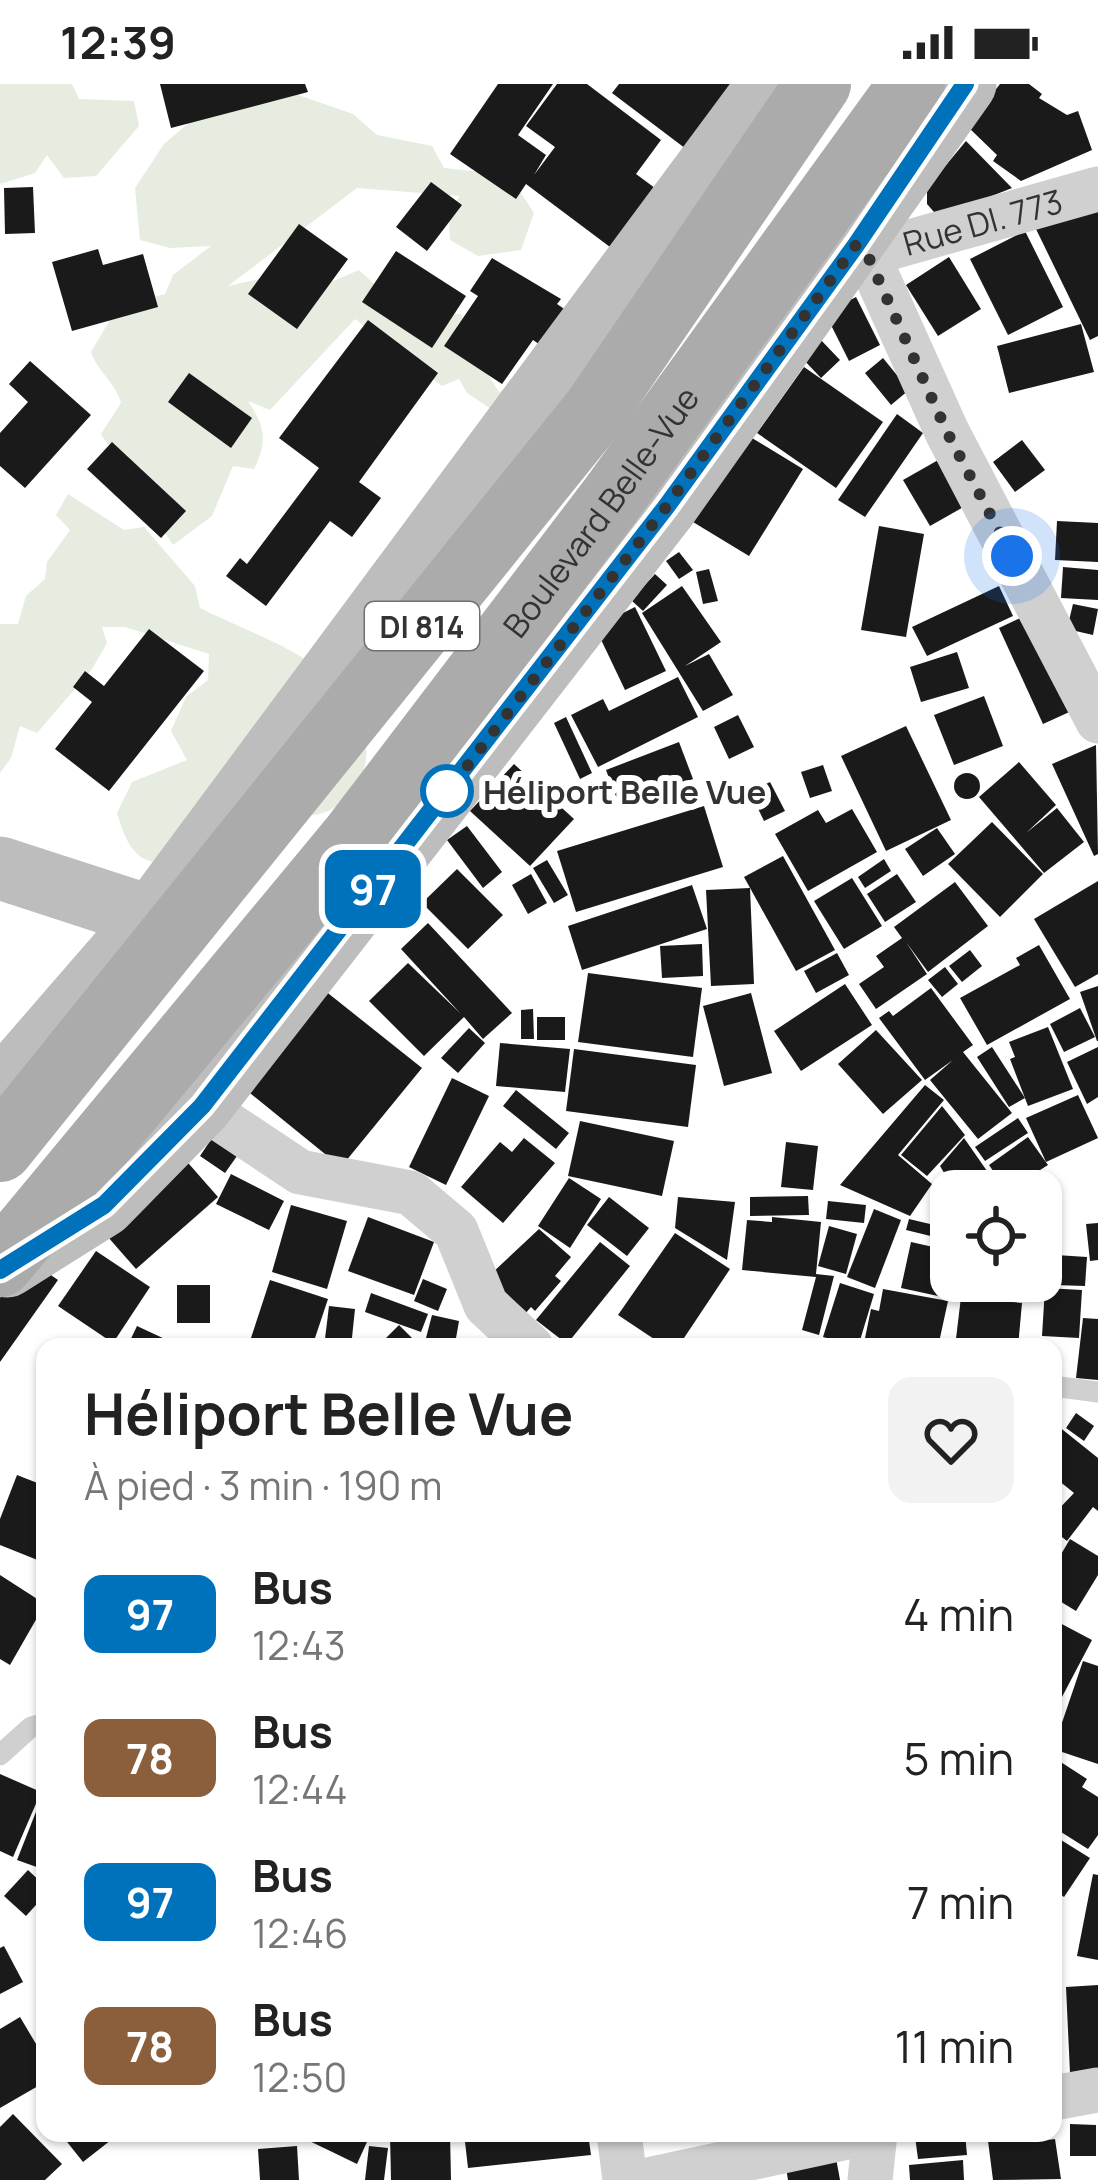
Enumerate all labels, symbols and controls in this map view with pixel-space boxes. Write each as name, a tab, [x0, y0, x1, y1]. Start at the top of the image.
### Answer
text: 12:39	[60, 11, 176, 73]
street label: Rue DI. 773	[898, 178, 1067, 265]
street label: Boulevard Belle-Vue	[492, 377, 709, 646]
your location	[982, 526, 1042, 586]
road number: DI 814	[365, 602, 479, 650]
marker: Héliport Belle Vue	[422, 766, 472, 816]
place label: Héliport Belle Vue	[483, 769, 766, 814]
line badge: 97	[319, 850, 427, 928]
text: 97	[349, 860, 397, 918]
map controls	[930, 1170, 1062, 1302]
button: locate	[930, 1170, 1062, 1302]
text: Héliport Belle Vue	[84, 1374, 573, 1452]
button: heart	[888, 1377, 1014, 1503]
text: À pied · 3 min · 190 m	[84, 1458, 442, 1512]
text: Bus	[252, 1556, 333, 1618]
text: 4 min	[903, 1583, 1014, 1645]
text: 97	[126, 1585, 174, 1643]
text: 12:43	[252, 1618, 346, 1672]
text: Bus	[252, 1700, 333, 1762]
text: 5 min	[904, 1727, 1014, 1789]
text: 78	[126, 1729, 174, 1787]
text: 12:44	[252, 1762, 347, 1816]
text: Bus	[252, 1844, 333, 1906]
text: 7 min	[907, 1871, 1014, 1933]
text: 97	[126, 1873, 174, 1931]
text: 12:46	[252, 1906, 348, 1960]
text: Bus	[252, 1988, 333, 2050]
text: 11 min	[895, 2015, 1014, 2077]
text: 78	[126, 2017, 174, 2075]
text: 12:50	[252, 2050, 347, 2104]

